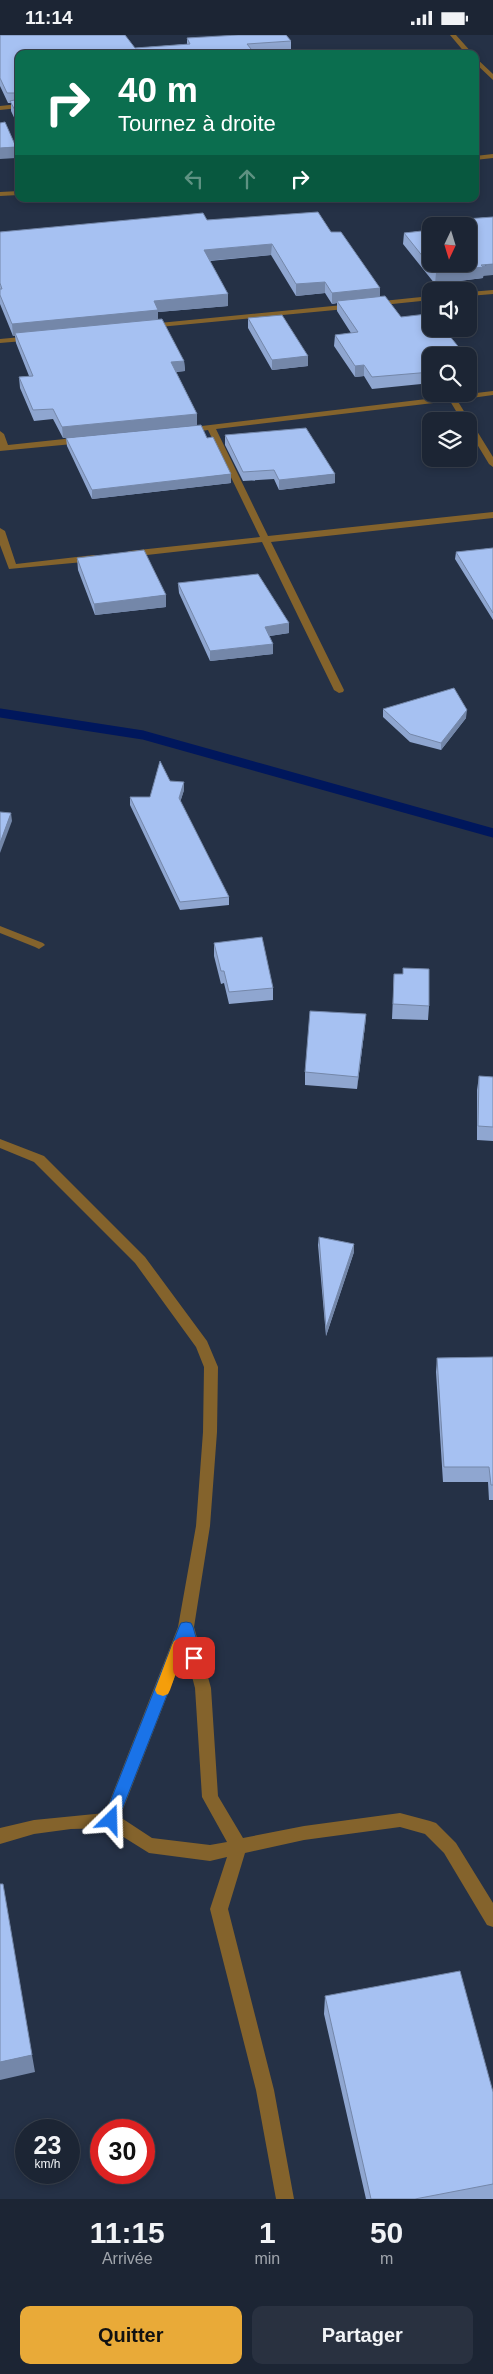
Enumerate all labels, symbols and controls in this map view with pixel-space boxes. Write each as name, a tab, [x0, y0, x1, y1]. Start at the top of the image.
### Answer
text: 11:14	[25, 7, 73, 28]
icon: right	[35, 70, 100, 135]
text: 40 m	[118, 70, 198, 109]
text: Tournez à droite	[118, 111, 276, 136]
icon: left	[180, 165, 208, 193]
icon: ahead	[233, 165, 261, 193]
icon: right	[286, 165, 314, 193]
north arrow	[422, 217, 478, 273]
map controls	[422, 217, 477, 467]
button: sound	[422, 282, 477, 337]
button: search	[422, 347, 477, 402]
button: layers	[422, 412, 477, 467]
pin	[173, 1637, 215, 1679]
icon: arrive	[180, 1644, 208, 1672]
position arrow	[84, 1793, 136, 1845]
speed limit sign: 30	[90, 2119, 155, 2184]
text: 23	[34, 2131, 61, 2159]
text: km/h	[34, 2157, 61, 2171]
text: 11:15	[90, 2216, 165, 2249]
text: 1	[259, 2216, 276, 2249]
text: 50	[370, 2216, 403, 2249]
text: Arrivée	[102, 2250, 153, 2267]
text: min	[254, 2250, 280, 2267]
text: m	[380, 2250, 393, 2267]
button: Quitter	[20, 2306, 242, 2364]
button: Partager	[252, 2306, 473, 2364]

